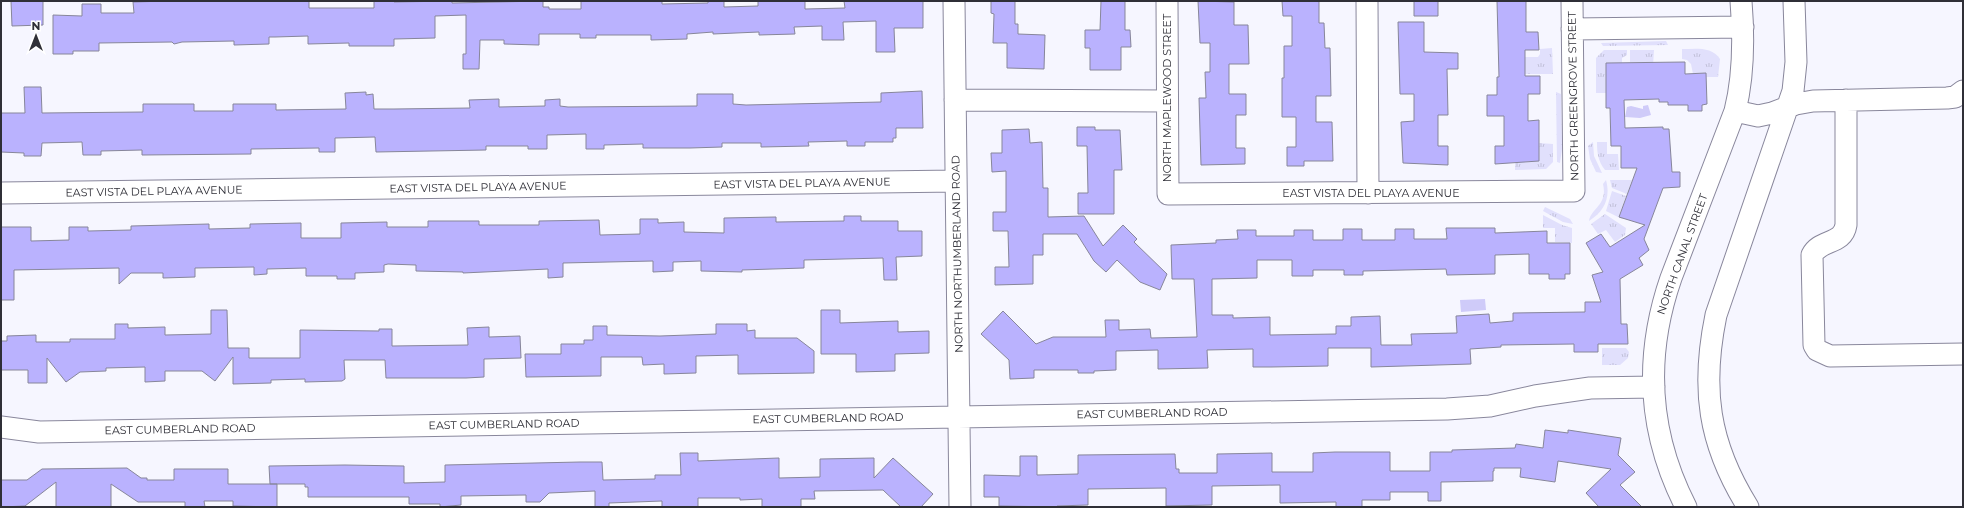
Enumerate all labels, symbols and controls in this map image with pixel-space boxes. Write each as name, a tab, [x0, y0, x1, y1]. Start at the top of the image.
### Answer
street label: NORTH GREENGROVE STREET	[1565, 10, 1581, 181]
street label: NORTH MAPLEWOOD STREET	[1160, 13, 1174, 182]
north arrow	[16, 16, 56, 56]
text: N	[32, 19, 40, 33]
street label: NORTH NORTHUMBERLAND ROAD	[948, 155, 966, 353]
street label: EAST VISTA DEL PLAYA AVENUE	[713, 174, 891, 192]
street label: EAST VISTA DEL PLAYA AVENUE	[389, 178, 567, 196]
street label: EAST VISTA DEL PLAYA AVENUE	[65, 182, 243, 200]
street label: EAST VISTA DEL PLAYA AVENUE	[1282, 186, 1460, 200]
street label: NORTH CANAL STREET	[1654, 191, 1711, 316]
street label: EAST CUMBERLAND ROAD	[1076, 405, 1228, 421]
street label: EAST CUMBERLAND ROAD	[752, 410, 904, 426]
street label: EAST CUMBERLAND ROAD	[428, 416, 580, 432]
street label: EAST CUMBERLAND ROAD	[104, 421, 256, 437]

